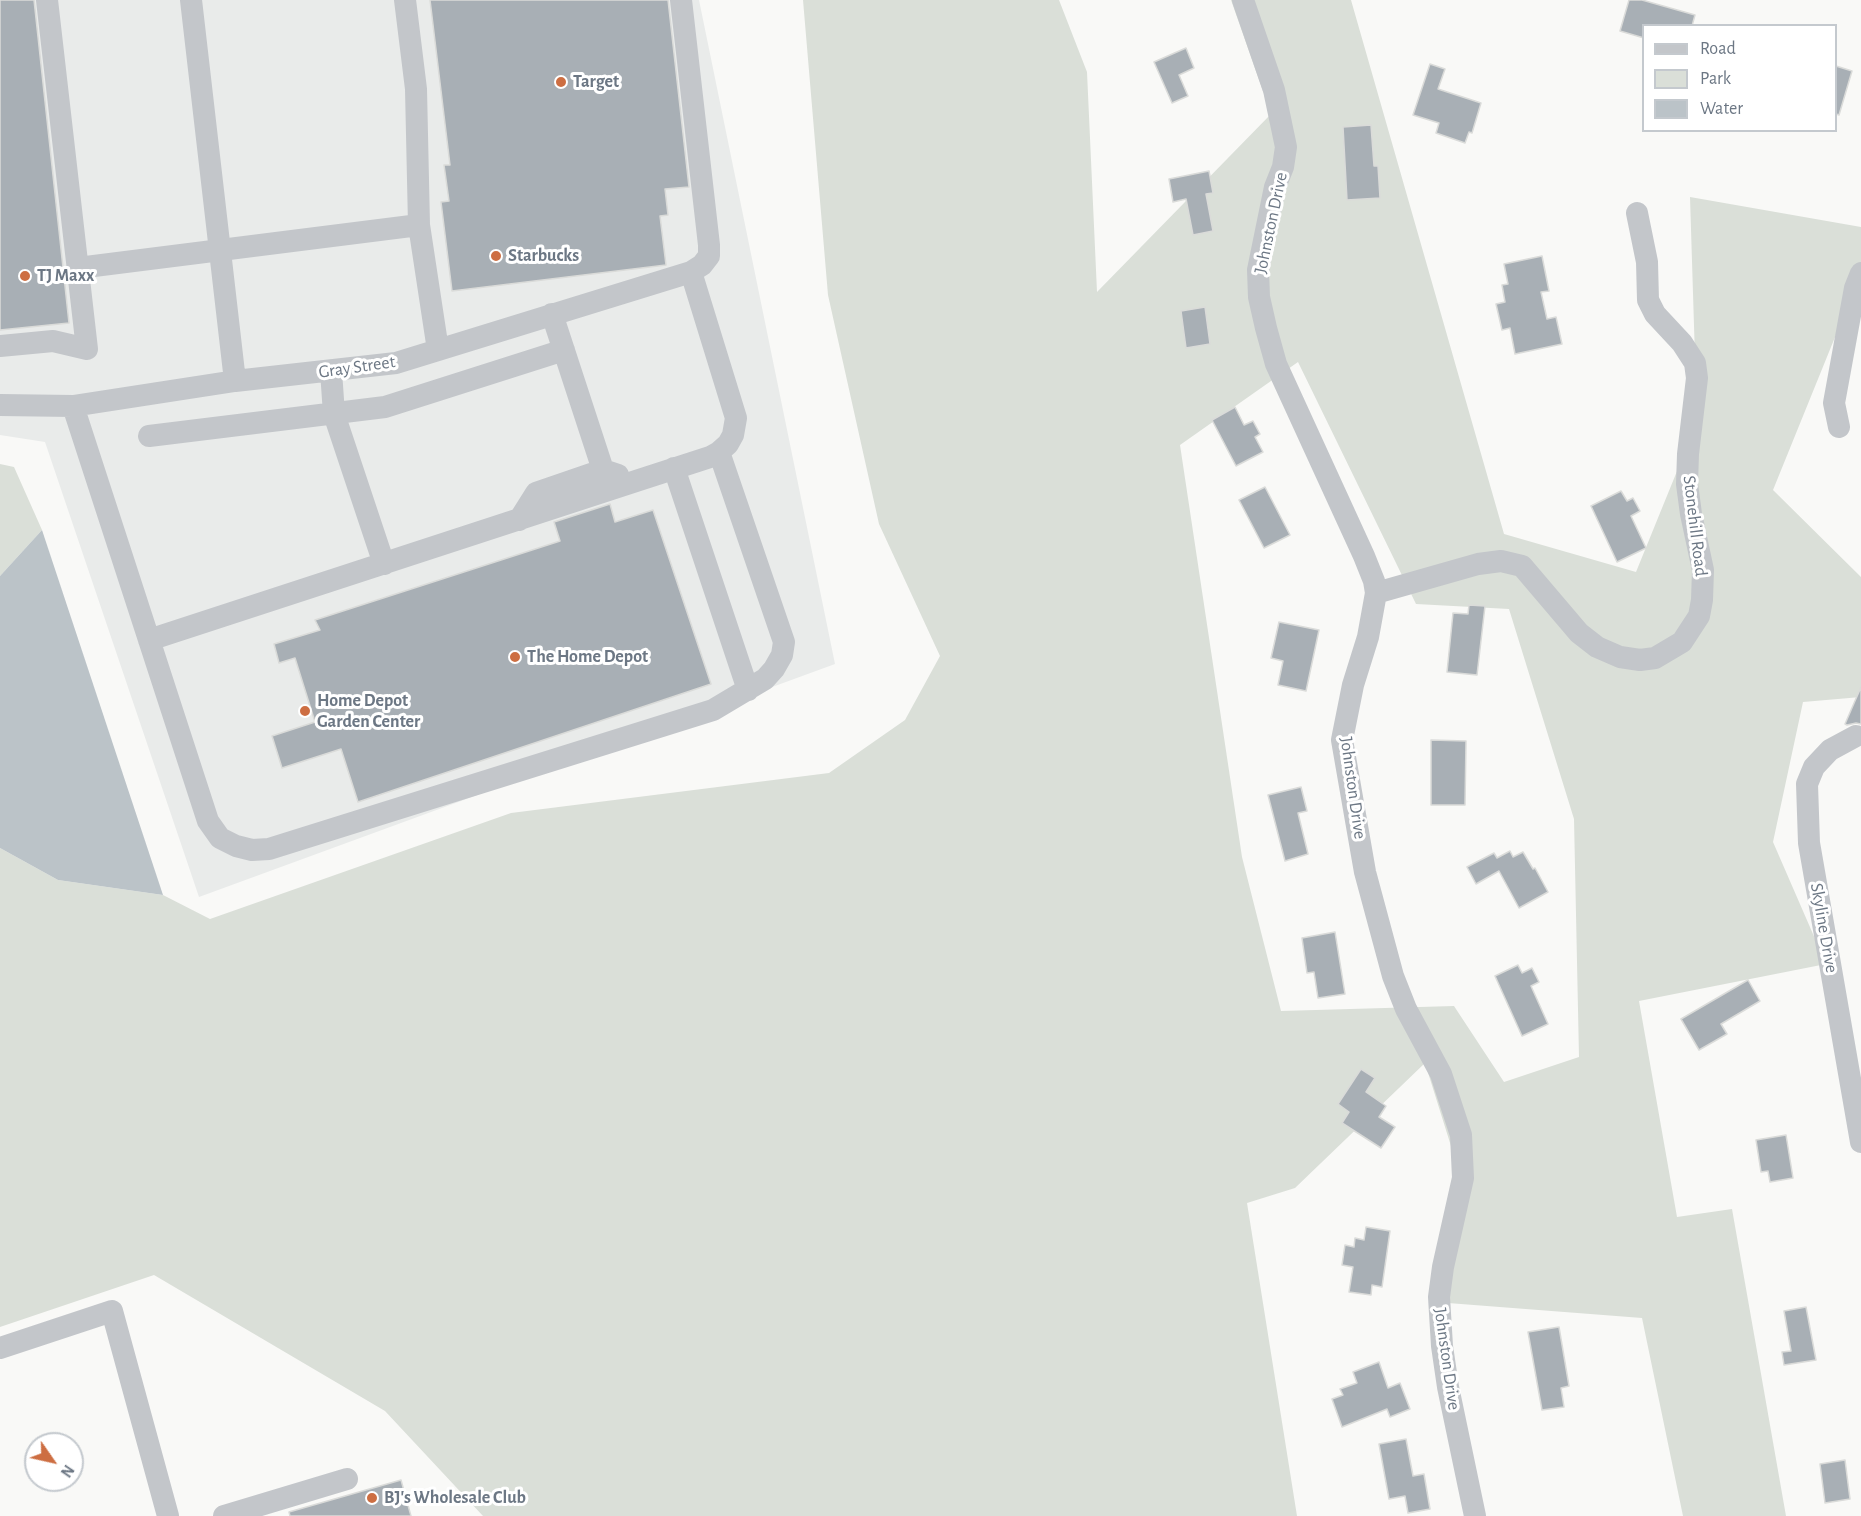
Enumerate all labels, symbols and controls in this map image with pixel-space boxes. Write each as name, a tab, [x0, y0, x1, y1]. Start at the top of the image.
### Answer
legend	[1642, 24, 1837, 132]
text: Road	[1700, 40, 1736, 58]
text: Park	[1700, 70, 1731, 88]
place label: Target	[573, 71, 619, 93]
marker: Target	[554, 75, 568, 89]
text: Water	[1700, 100, 1743, 118]
street label: Johnston Drive	[1250, 170, 1292, 276]
place label: Starbucks	[508, 245, 579, 267]
marker: Starbucks	[489, 249, 503, 263]
place label: TJ Maxx	[37, 265, 94, 287]
marker: TJ Maxx	[18, 269, 32, 283]
street label: Gray Street	[317, 351, 397, 383]
street label: Stonehill Road	[1678, 474, 1712, 578]
place label: The Home Depot	[527, 646, 648, 668]
marker: The Home Depot	[508, 650, 522, 664]
place label: Home Depot Garden Center	[317, 690, 420, 732]
marker: Home Depot Garden Center	[298, 704, 312, 718]
street label: Johnston Drive	[1335, 735, 1371, 841]
street label: Skyline Drive	[1805, 881, 1843, 975]
street label: Johnston Drive	[1429, 1306, 1465, 1412]
north arrow	[24, 1432, 84, 1492]
text: N	[58, 1462, 77, 1480]
place label: BJ's Wholesale Club	[384, 1487, 526, 1509]
marker: BJ's Wholesale Club	[365, 1491, 379, 1505]

